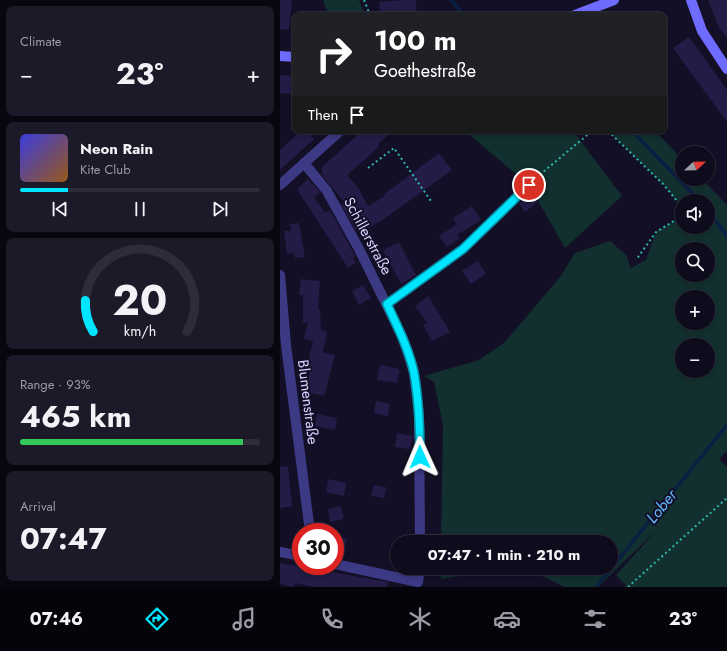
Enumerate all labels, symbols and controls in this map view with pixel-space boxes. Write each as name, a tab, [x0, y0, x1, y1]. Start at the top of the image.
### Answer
text: 100 m	[374, 20, 457, 61]
icon: right	[308, 28, 360, 80]
text: Climate	[20, 32, 61, 51]
text: 23°	[116, 52, 163, 95]
text: −	[20, 58, 33, 90]
text: +	[246, 58, 260, 90]
text: Goethestraße	[374, 58, 476, 84]
text: Then	[308, 104, 338, 126]
icon: arrive	[346, 104, 368, 126]
text: Neon Rain	[80, 138, 153, 160]
north arrow	[675, 146, 715, 186]
map controls	[675, 146, 715, 378]
text: Kite Club	[80, 160, 131, 179]
pin	[512, 168, 546, 202]
icon: arrive	[518, 174, 540, 196]
street label: Schillerstraße	[338, 193, 398, 279]
button: sound	[675, 194, 715, 234]
icon: previous	[49, 198, 71, 220]
icon: pause	[129, 198, 151, 220]
icon: next	[209, 198, 231, 220]
button: search	[675, 242, 715, 282]
text: 20	[113, 269, 167, 330]
button: +	[675, 290, 715, 330]
text: km/h	[124, 320, 156, 340]
button: −	[675, 338, 715, 378]
street label: Blumenstraße	[292, 358, 324, 446]
text: Range · 93%	[20, 375, 91, 394]
text: 465 km	[20, 395, 131, 438]
position arrow	[399, 436, 441, 478]
water label: Lober	[641, 483, 683, 528]
text: Arrival	[20, 497, 56, 516]
text: 07:47	[20, 517, 107, 560]
speed limit sign: 30	[292, 523, 344, 575]
text: 07:47 · 1 min · 210 m	[428, 544, 580, 566]
icon: directions	[143, 605, 171, 633]
icon: music	[230, 605, 258, 633]
icon: phone	[318, 605, 346, 633]
icon: climate	[406, 605, 434, 633]
icon: car	[493, 605, 521, 633]
icon: filters	[581, 605, 609, 633]
text: 07:46	[30, 606, 83, 632]
text: 23°	[669, 606, 697, 632]

